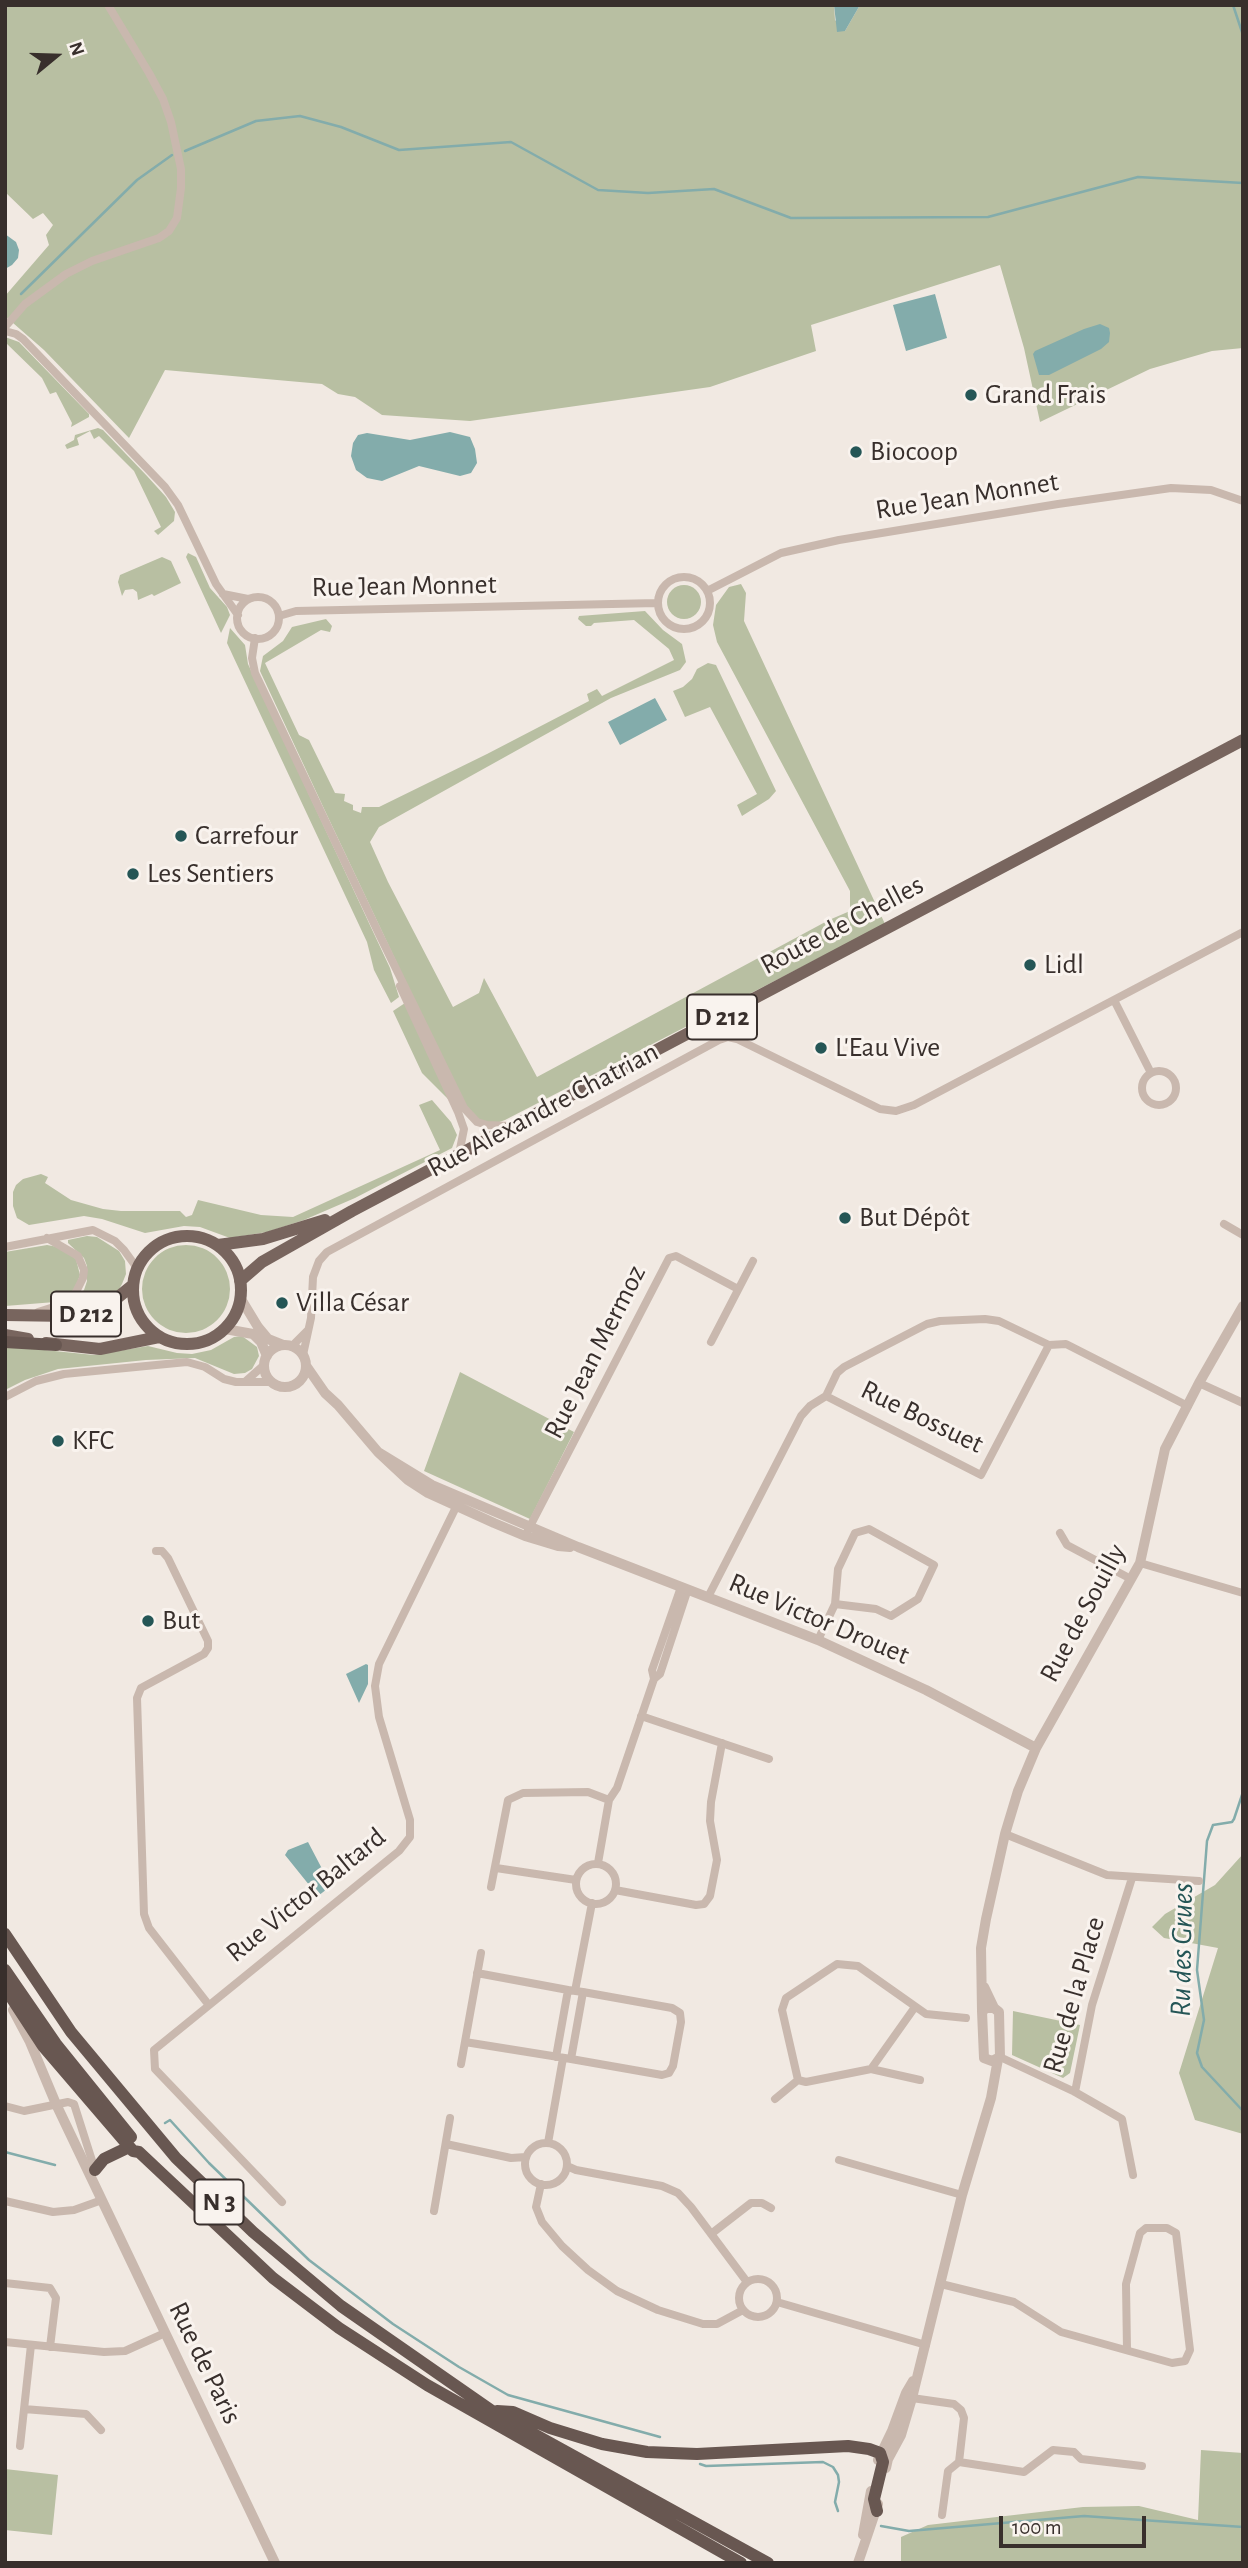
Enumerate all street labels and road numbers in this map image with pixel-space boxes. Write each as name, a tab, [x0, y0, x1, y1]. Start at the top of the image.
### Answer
street label: Rue Jean Monnet	[873, 465, 1061, 527]
street label: Rue Jean Monnet	[311, 568, 497, 604]
street label: Route de Chelles	[755, 868, 929, 982]
road number: D 212	[687, 994, 757, 1040]
street label: Rue Alexandre Chatrian	[422, 1035, 664, 1185]
street label: Rue Jean Mermoz	[537, 1260, 653, 1444]
road number: D 212	[51, 1292, 121, 1336]
street label: Rue Bossuet	[855, 1373, 989, 1461]
street label: Rue de Souilly	[1032, 1538, 1134, 1688]
street label: Rue Victor Drouet	[724, 1566, 914, 1672]
street label: Rue Victor Baltard	[219, 1820, 393, 1970]
street label: Rue de la Place	[1036, 1913, 1112, 2077]
road number: N 3	[194, 2180, 244, 2224]
street label: Rue de Paris	[161, 2297, 249, 2429]

